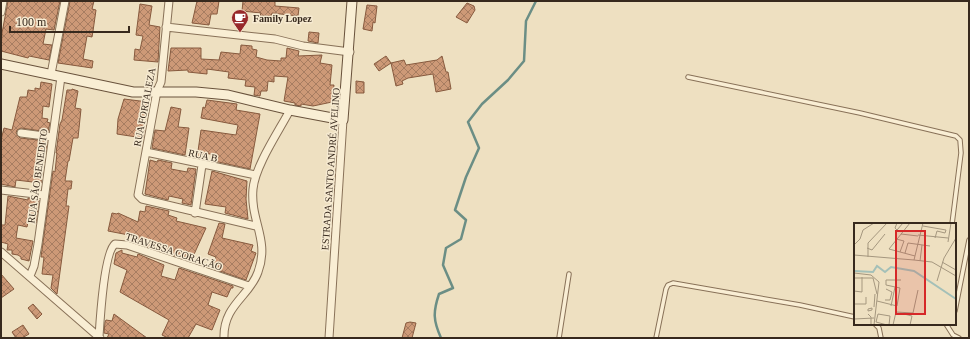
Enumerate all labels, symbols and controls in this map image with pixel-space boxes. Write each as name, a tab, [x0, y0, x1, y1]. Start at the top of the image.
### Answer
scale bar	[10, 8, 129, 34]
cafe icon: Family Lopez	[230, 8, 250, 33]
place label: Family Lopez	[253, 13, 312, 24]
text: 100 m	[16, 15, 47, 29]
street label: RUA FORTALEZA	[131, 66, 158, 147]
street label: ESTRADA SANTO ANDRÉ AVELINO	[319, 87, 342, 251]
street label: RUA SÃO BENEDITO	[25, 128, 50, 224]
street label: RUA B	[187, 147, 219, 164]
inset map	[854, 223, 956, 325]
street label: TRAVESSA CORAÇÃO	[124, 231, 224, 272]

